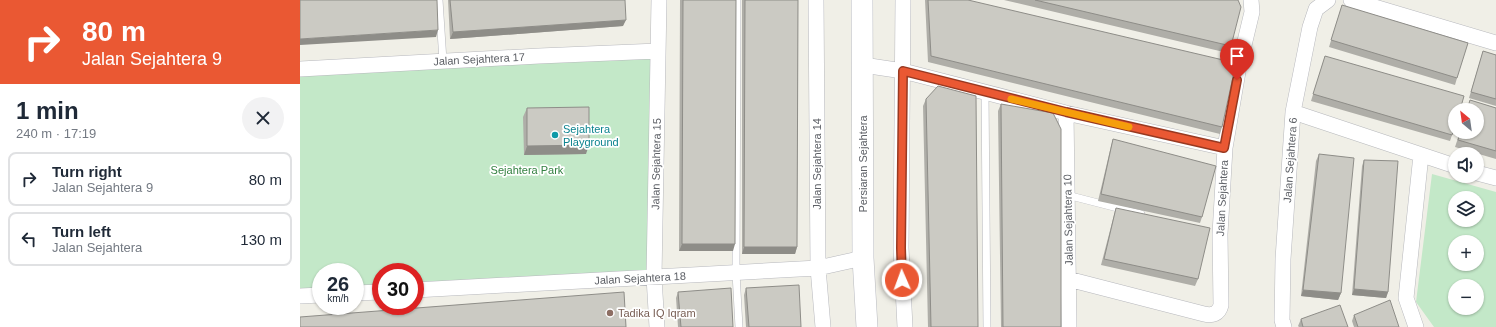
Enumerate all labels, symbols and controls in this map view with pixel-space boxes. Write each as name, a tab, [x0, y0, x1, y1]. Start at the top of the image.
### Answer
icon: right	[16, 16, 68, 68]
text: 80 m	[82, 16, 146, 47]
pin	[1220, 39, 1254, 80]
icon: arrive	[1226, 45, 1248, 67]
text: Jalan Sejahtera 9	[82, 49, 222, 69]
street label: Jalan Sejahtera 17	[433, 51, 525, 67]
text: 1 min	[16, 97, 79, 124]
button: close	[242, 97, 284, 139]
north arrow	[1448, 103, 1484, 139]
map controls	[1448, 103, 1484, 315]
street label: Persiaran Sejahtera	[857, 115, 869, 213]
street label: Jalan Sejahtera 6	[1281, 117, 1299, 203]
street label: Jalan Sejahtera 15	[649, 118, 663, 210]
street label: Jalan Sejahtera 14	[811, 118, 823, 210]
place label: Sejahtera Playground	[563, 123, 619, 148]
text: 240 m · 17:19	[16, 126, 96, 141]
marker: Sejahtera Playground	[550, 130, 560, 140]
button: sound	[1448, 147, 1484, 183]
street label: Jalan Sejahtera	[1214, 159, 1230, 236]
text: Turn right	[52, 163, 122, 180]
park label: Sejahtera Park	[491, 164, 564, 176]
icon: right	[18, 168, 40, 190]
text: 80 m	[249, 171, 282, 188]
street label: Jalan Sejahtera 10	[1061, 174, 1075, 266]
text: Jalan Sejahtera 9	[52, 180, 153, 195]
button: layers	[1448, 191, 1484, 227]
text: Turn left	[52, 223, 111, 240]
icon: left	[18, 228, 40, 250]
text: 130 m	[240, 231, 282, 248]
button: +	[1448, 235, 1484, 271]
text: Jalan Sejahtera	[52, 240, 142, 255]
position arrow	[881, 259, 923, 301]
speed limit sign: 30	[372, 263, 424, 315]
street label: Jalan Sejahtera 18	[594, 270, 686, 286]
text: 26	[327, 273, 349, 295]
button: −	[1448, 279, 1484, 315]
text: km/h	[327, 293, 349, 304]
place label: Tadika IQ Iqram	[618, 307, 696, 319]
marker: Tadika IQ Iqram	[605, 308, 615, 318]

